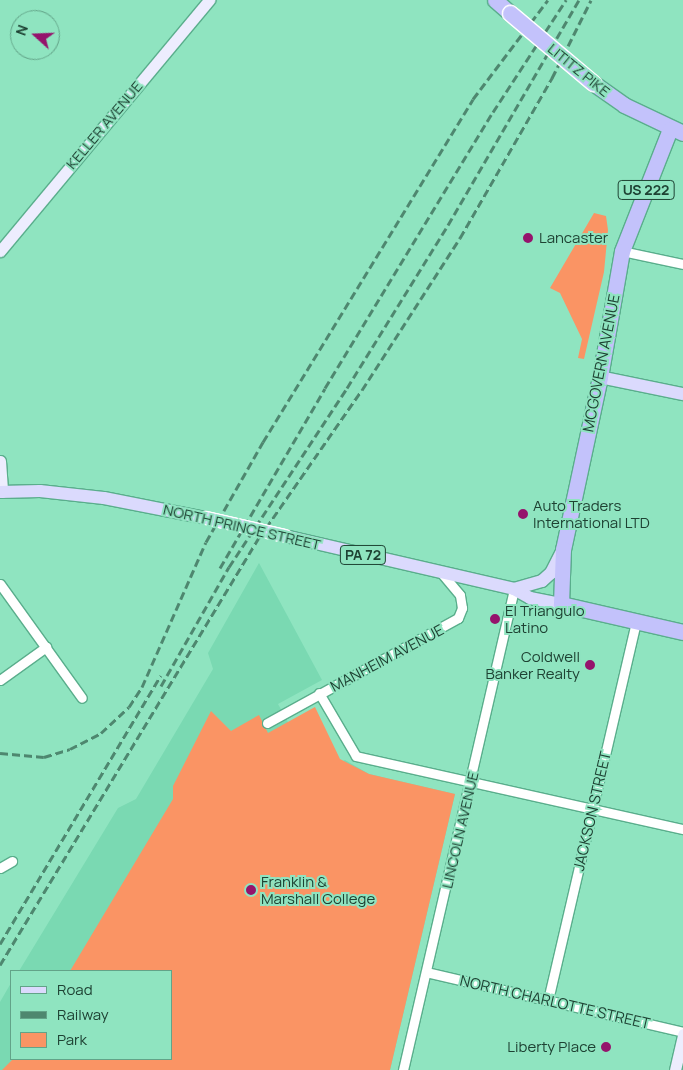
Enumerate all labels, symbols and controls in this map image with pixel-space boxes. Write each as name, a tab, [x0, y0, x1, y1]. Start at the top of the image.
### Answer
north arrow	[10, 10, 60, 60]
text: N	[11, 22, 32, 38]
street label: LITITZ PIKE	[544, 39, 614, 101]
street label: KELLER AVENUE	[62, 77, 146, 173]
road number: US 222	[617, 178, 675, 202]
place label: Lancaster	[539, 229, 608, 247]
marker: Lancaster	[521, 231, 535, 245]
street label: MCGOVERN AVENUE	[579, 293, 623, 433]
place label: Auto Traders International LTD	[533, 496, 650, 531]
street label: NORTH PRINCE STREET	[162, 500, 322, 554]
marker: Auto Traders International LTD	[517, 508, 529, 520]
road number: PA 72	[339, 544, 387, 566]
place label: El Triangulo Latino	[505, 601, 585, 636]
marker: El Triangulo Latino	[489, 613, 501, 625]
street label: MANHEIM AVENUE	[327, 621, 447, 695]
place label: Coldwell Banker Realty	[485, 647, 580, 682]
marker: Coldwell Banker Realty	[584, 659, 596, 671]
street label: JACKSON STREET	[569, 749, 615, 873]
street label: LINCOLN AVENUE	[438, 770, 482, 890]
place label: Franklin & Marshall College	[261, 872, 375, 907]
marker: Franklin & Marshall College	[245, 884, 257, 896]
legend	[10, 970, 172, 1060]
street label: NORTH CHARLOTTE STREET	[458, 971, 652, 1033]
text: Road	[57, 979, 93, 1000]
text: Railway	[57, 1004, 109, 1025]
text: Park	[57, 1029, 87, 1050]
place label: Liberty Place	[507, 1038, 596, 1056]
marker: Liberty Place	[600, 1041, 612, 1053]

